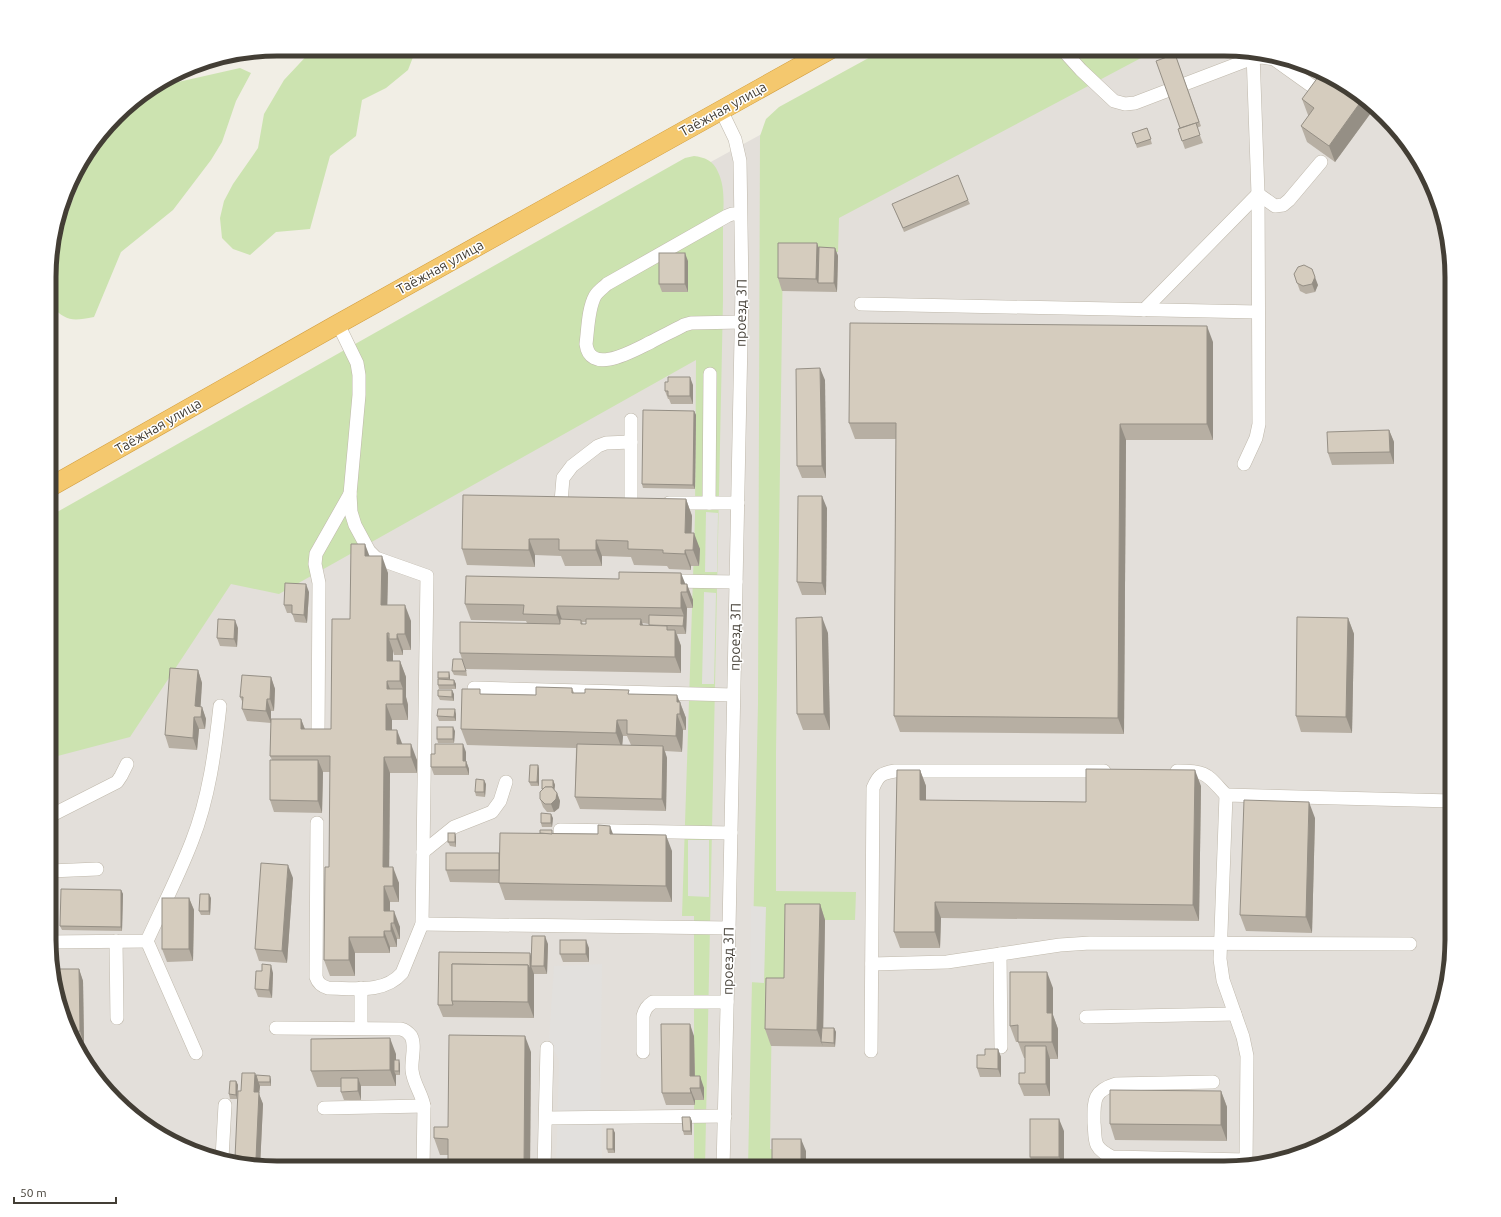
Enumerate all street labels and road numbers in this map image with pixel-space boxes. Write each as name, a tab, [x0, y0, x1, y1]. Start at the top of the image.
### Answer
street label: Таёжная улица	[677, 78, 769, 140]
street label: Таёжная улица	[394, 236, 486, 298]
street label: проезд 3П	[732, 279, 750, 347]
street label: Таёжная улица	[112, 395, 204, 457]
street label: проезд 3П	[726, 603, 744, 671]
street label: проезд 3П	[719, 927, 737, 995]

